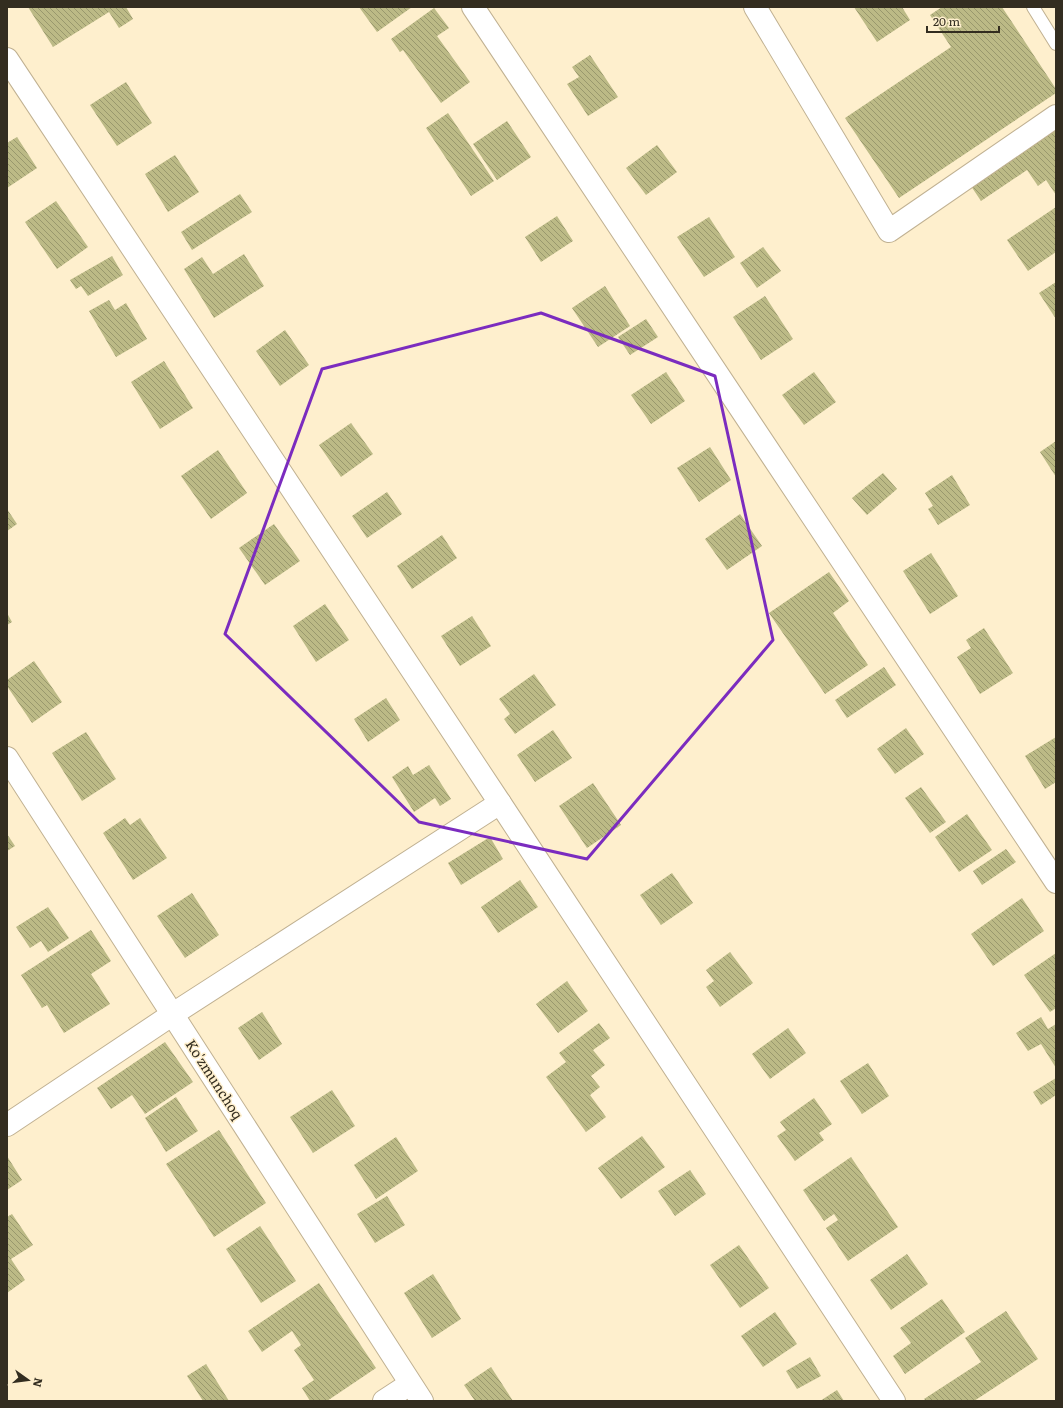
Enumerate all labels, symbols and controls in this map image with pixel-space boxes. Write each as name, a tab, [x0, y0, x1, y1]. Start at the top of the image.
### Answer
scale bar	[927, 8, 999, 34]
text: 20 m	[933, 12, 960, 30]
street label: Ko'zmunchoq	[182, 1035, 249, 1124]
north arrow	[8, 1360, 48, 1400]
text: N	[30, 1376, 48, 1389]

